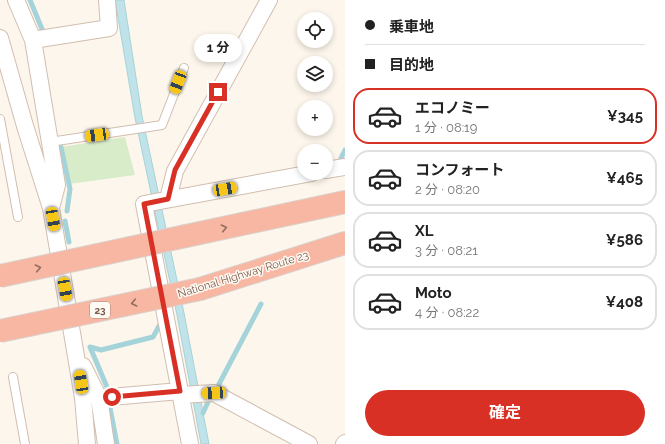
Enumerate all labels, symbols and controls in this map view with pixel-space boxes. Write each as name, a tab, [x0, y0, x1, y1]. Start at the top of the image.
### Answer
map controls	[297, 12, 333, 180]
button: locate	[297, 12, 333, 48]
text: 乗車地	[389, 18, 434, 36]
callout: 1 分	[194, 34, 242, 62]
text: 1 分	[207, 40, 229, 55]
button: layers	[297, 56, 333, 92]
text: 目的地	[389, 56, 434, 74]
car	[168, 69, 188, 95]
route end	[209, 83, 227, 101]
icon: car	[367, 98, 403, 134]
text: エコノミー	[415, 99, 490, 117]
button: +	[297, 100, 333, 136]
text: ¥345	[607, 107, 643, 125]
text: 1 分 · 08:19	[415, 120, 477, 135]
car	[84, 127, 110, 143]
button: −	[297, 144, 333, 180]
icon: car	[367, 160, 403, 196]
text: コンフォート	[415, 161, 505, 179]
text: ¥465	[606, 169, 643, 187]
car	[212, 181, 238, 197]
text: 2 分 · 08:20	[415, 182, 480, 197]
car	[45, 206, 61, 232]
icon: car	[367, 222, 403, 258]
text: XL	[415, 222, 433, 240]
one-way arrow	[221, 225, 227, 233]
text: ¥586	[606, 231, 643, 249]
text: 3 分 · 08:21	[415, 243, 478, 258]
street label: National Highway Route 23	[176, 248, 310, 301]
one-way arrow	[35, 264, 41, 272]
car	[57, 276, 73, 302]
icon: car	[367, 284, 403, 320]
text: Moto	[415, 284, 452, 302]
text: ¥408	[605, 293, 643, 311]
one-way arrow	[131, 298, 137, 306]
road number: 23	[90, 302, 110, 318]
text: 4 分 · 08:22	[415, 305, 479, 320]
car	[73, 369, 89, 395]
car	[202, 386, 226, 400]
route start	[103, 388, 121, 406]
button: 確定	[365, 390, 645, 436]

